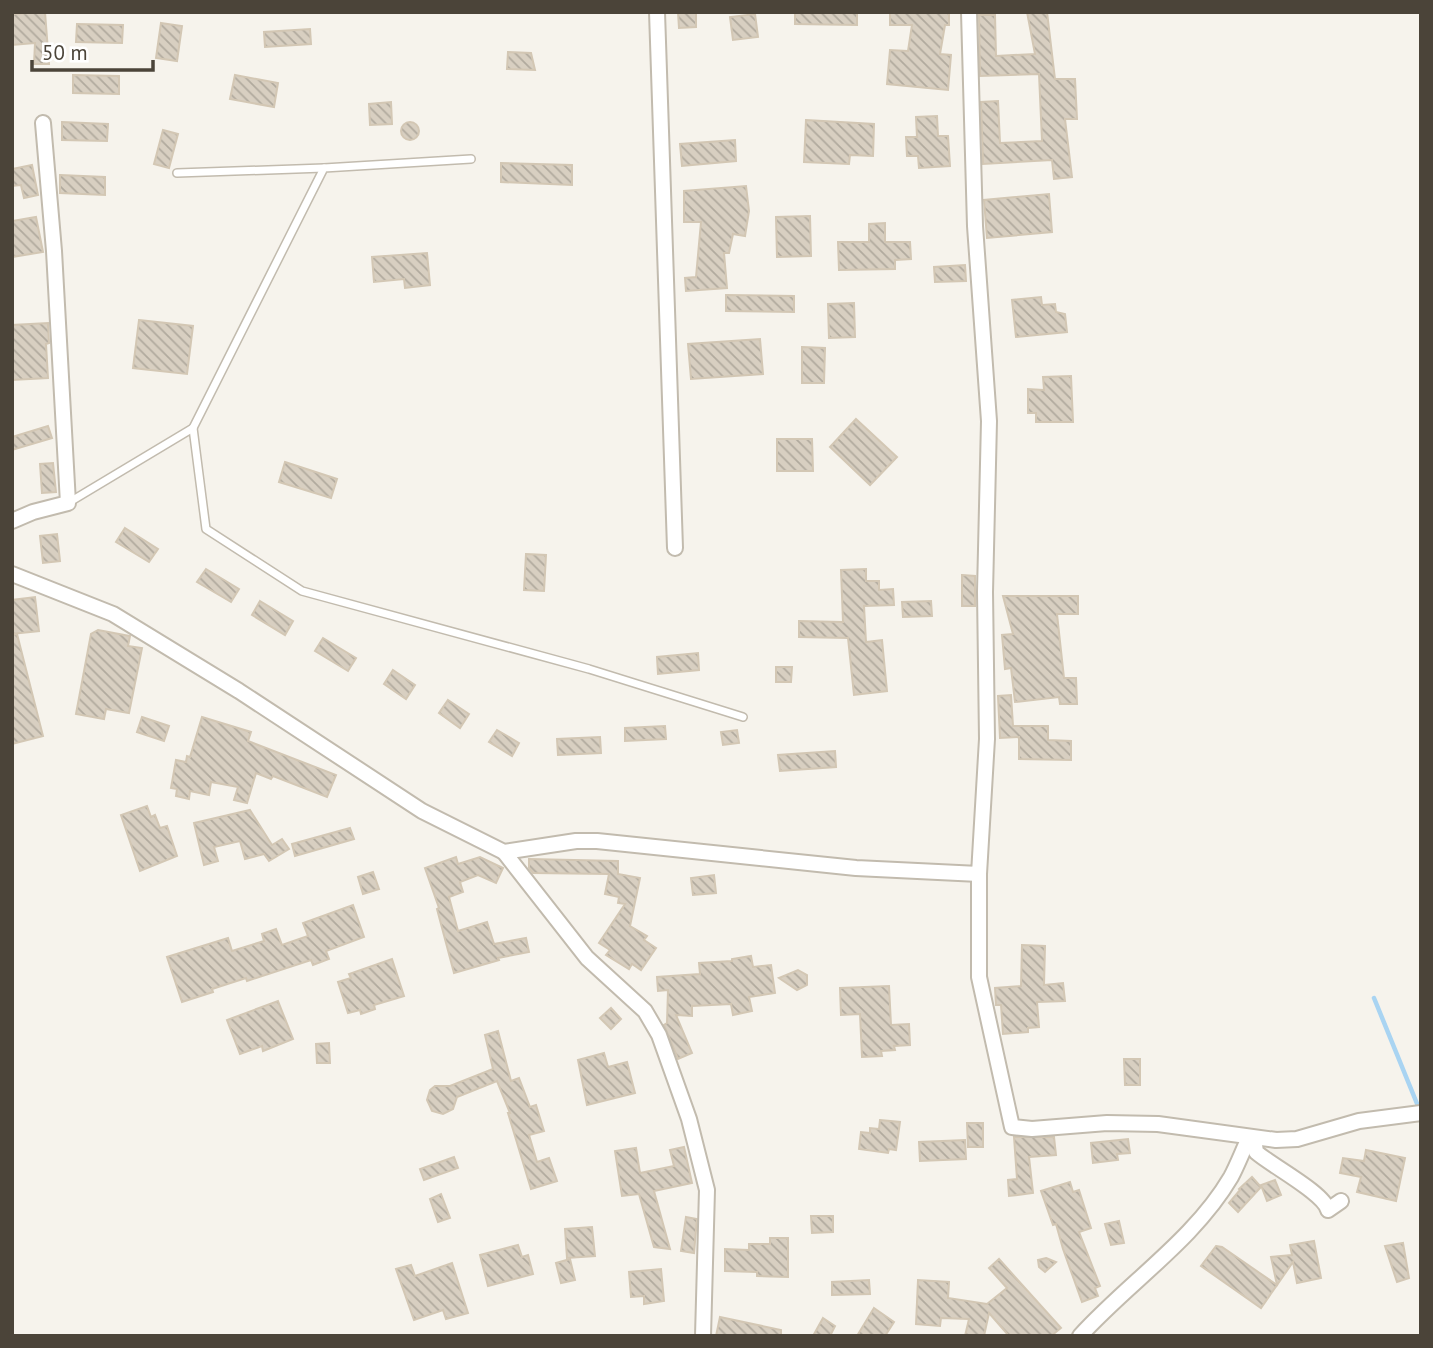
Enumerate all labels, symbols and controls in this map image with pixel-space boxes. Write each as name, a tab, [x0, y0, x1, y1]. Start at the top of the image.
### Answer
scale bar	[32, 28, 152, 72]
text: 50 m	[42, 39, 88, 66]

